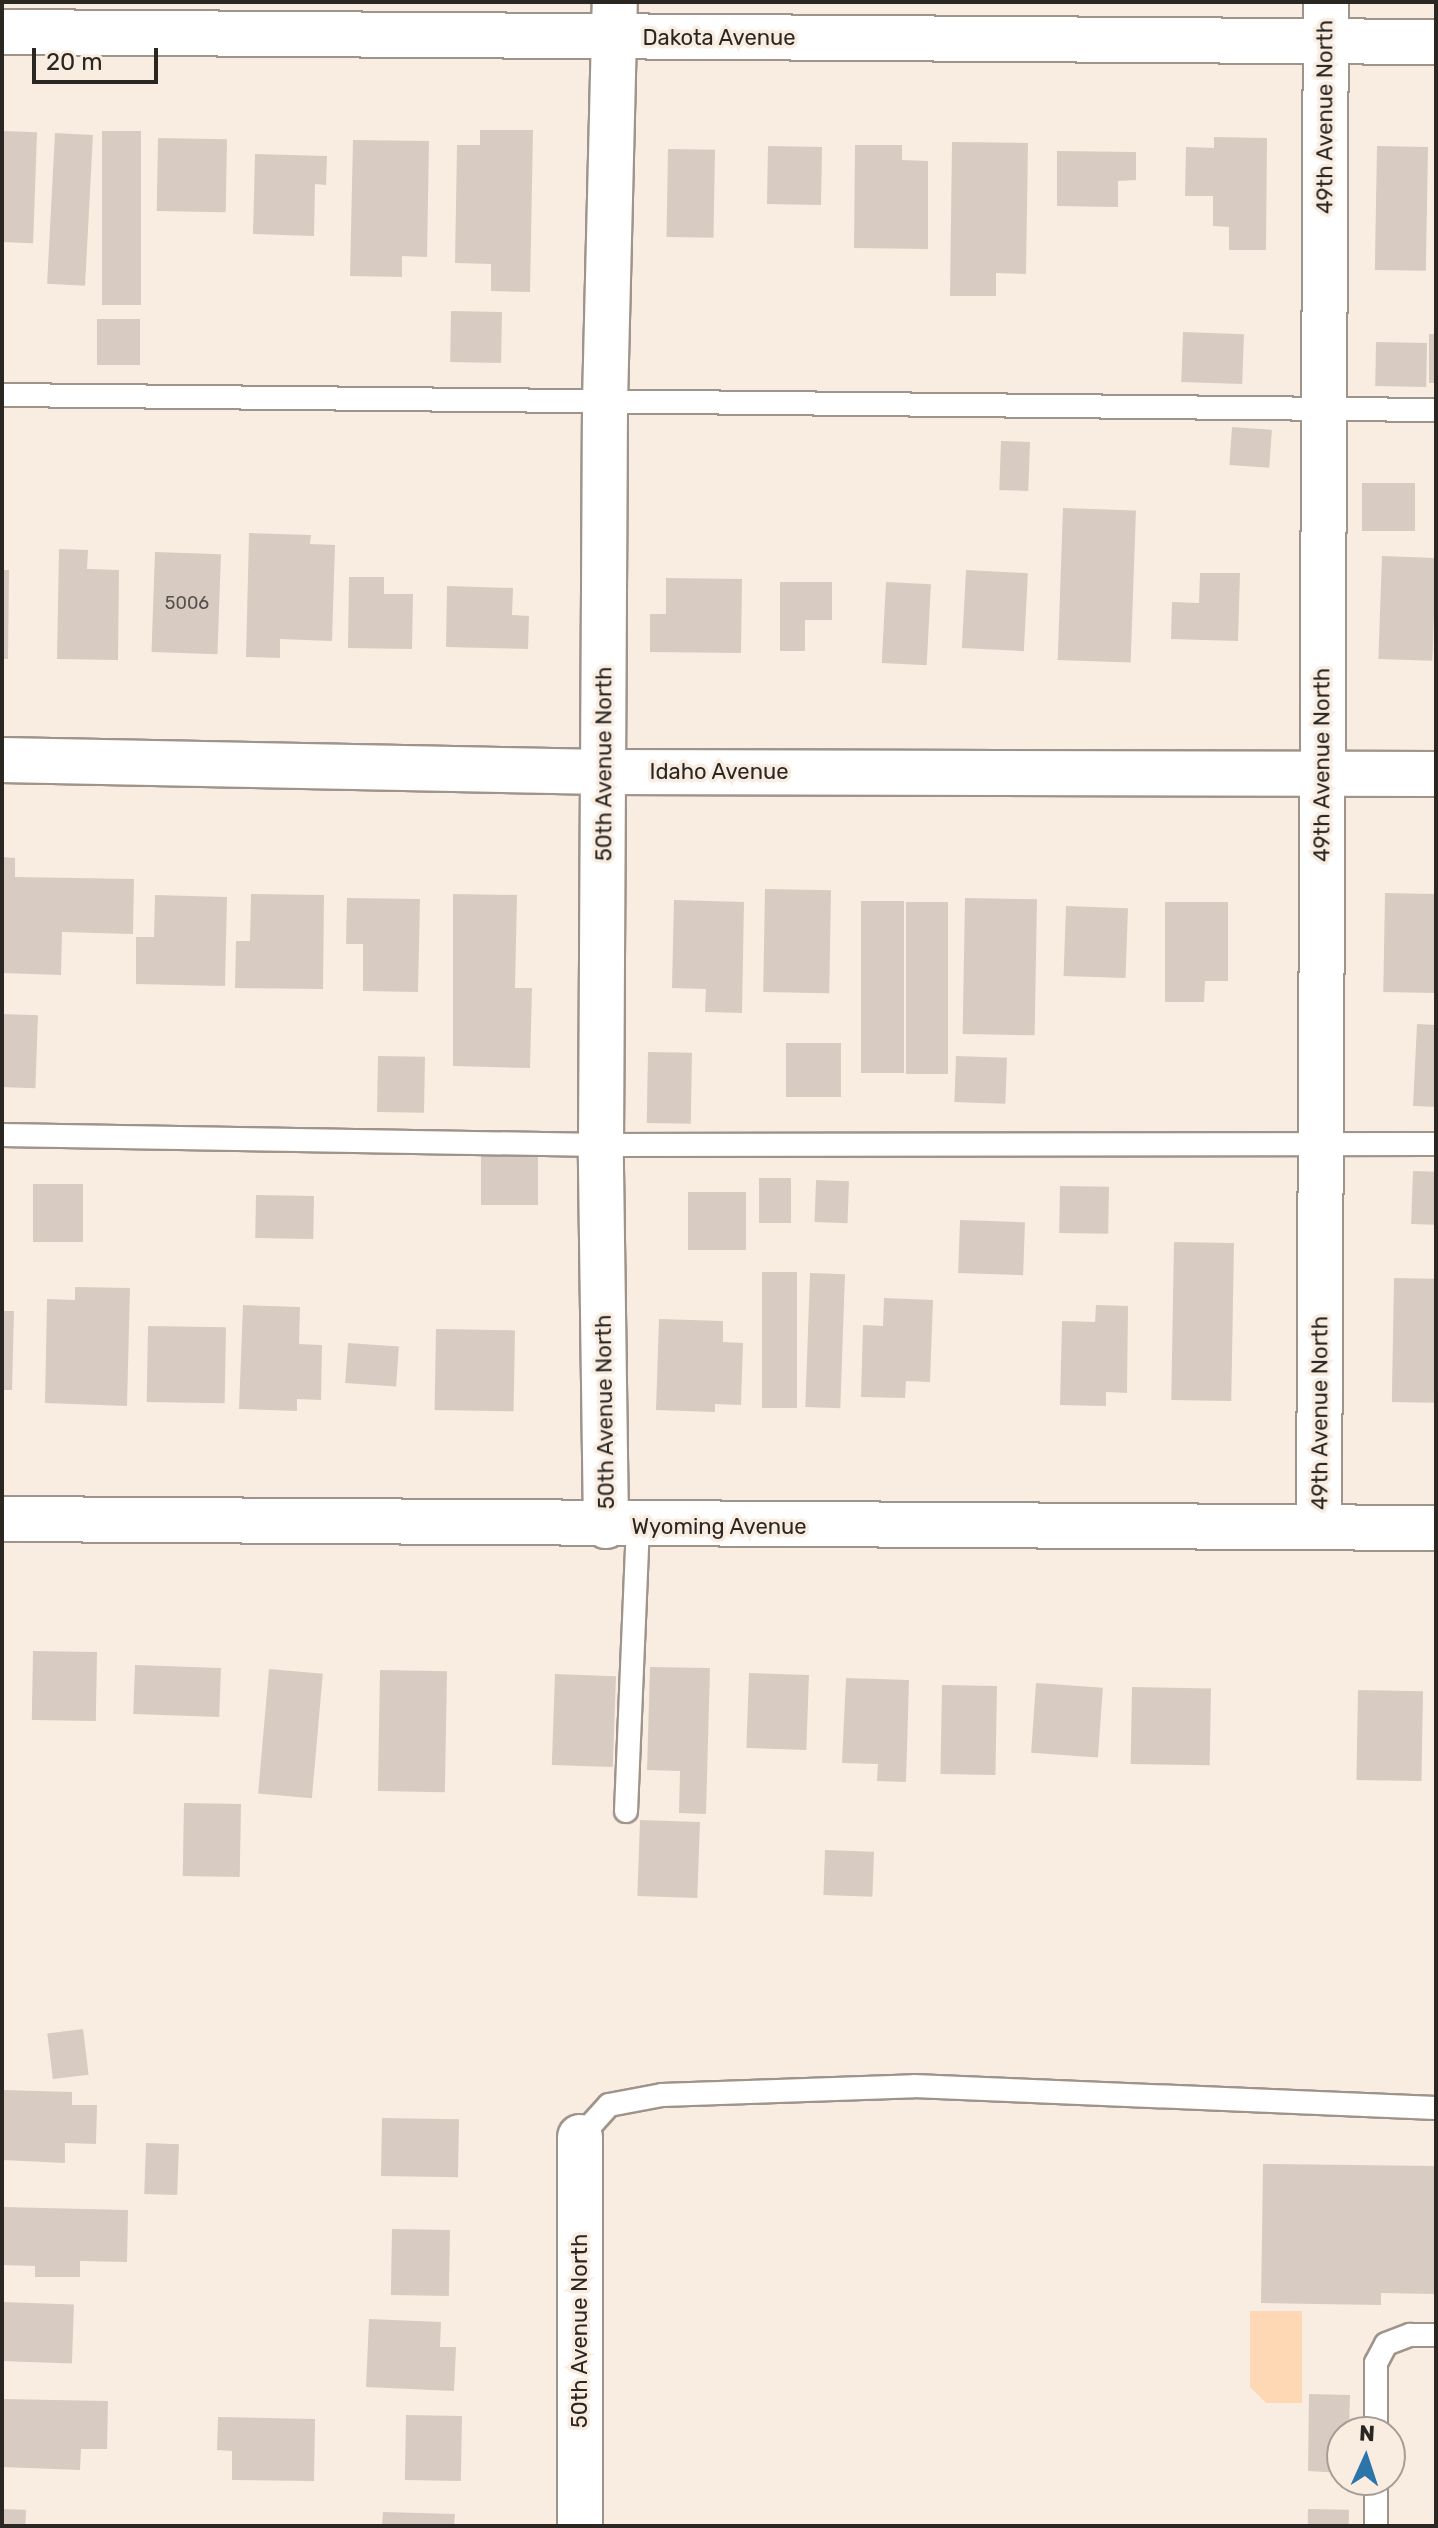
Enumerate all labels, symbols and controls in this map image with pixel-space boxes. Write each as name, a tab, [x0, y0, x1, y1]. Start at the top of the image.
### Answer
street label: 49th Avenue North	[1312, 20, 1338, 214]
street label: Dakota Avenue	[642, 25, 796, 51]
scale bar	[36, 32, 162, 82]
text: 20 m	[46, 48, 103, 76]
house number: 5006	[165, 592, 209, 614]
street label: 50th Avenue North	[591, 666, 617, 862]
street label: 49th Avenue North	[1309, 668, 1335, 862]
street label: Idaho Avenue	[649, 759, 789, 785]
street label: 50th Avenue North	[590, 1314, 620, 1510]
street label: 49th Avenue North	[1307, 1316, 1333, 1510]
street label: Wyoming Avenue	[631, 1514, 807, 1540]
street label: 50th Avenue North	[567, 2233, 593, 2429]
north arrow	[1326, 2416, 1406, 2496]
text: N	[1359, 2420, 1376, 2447]

